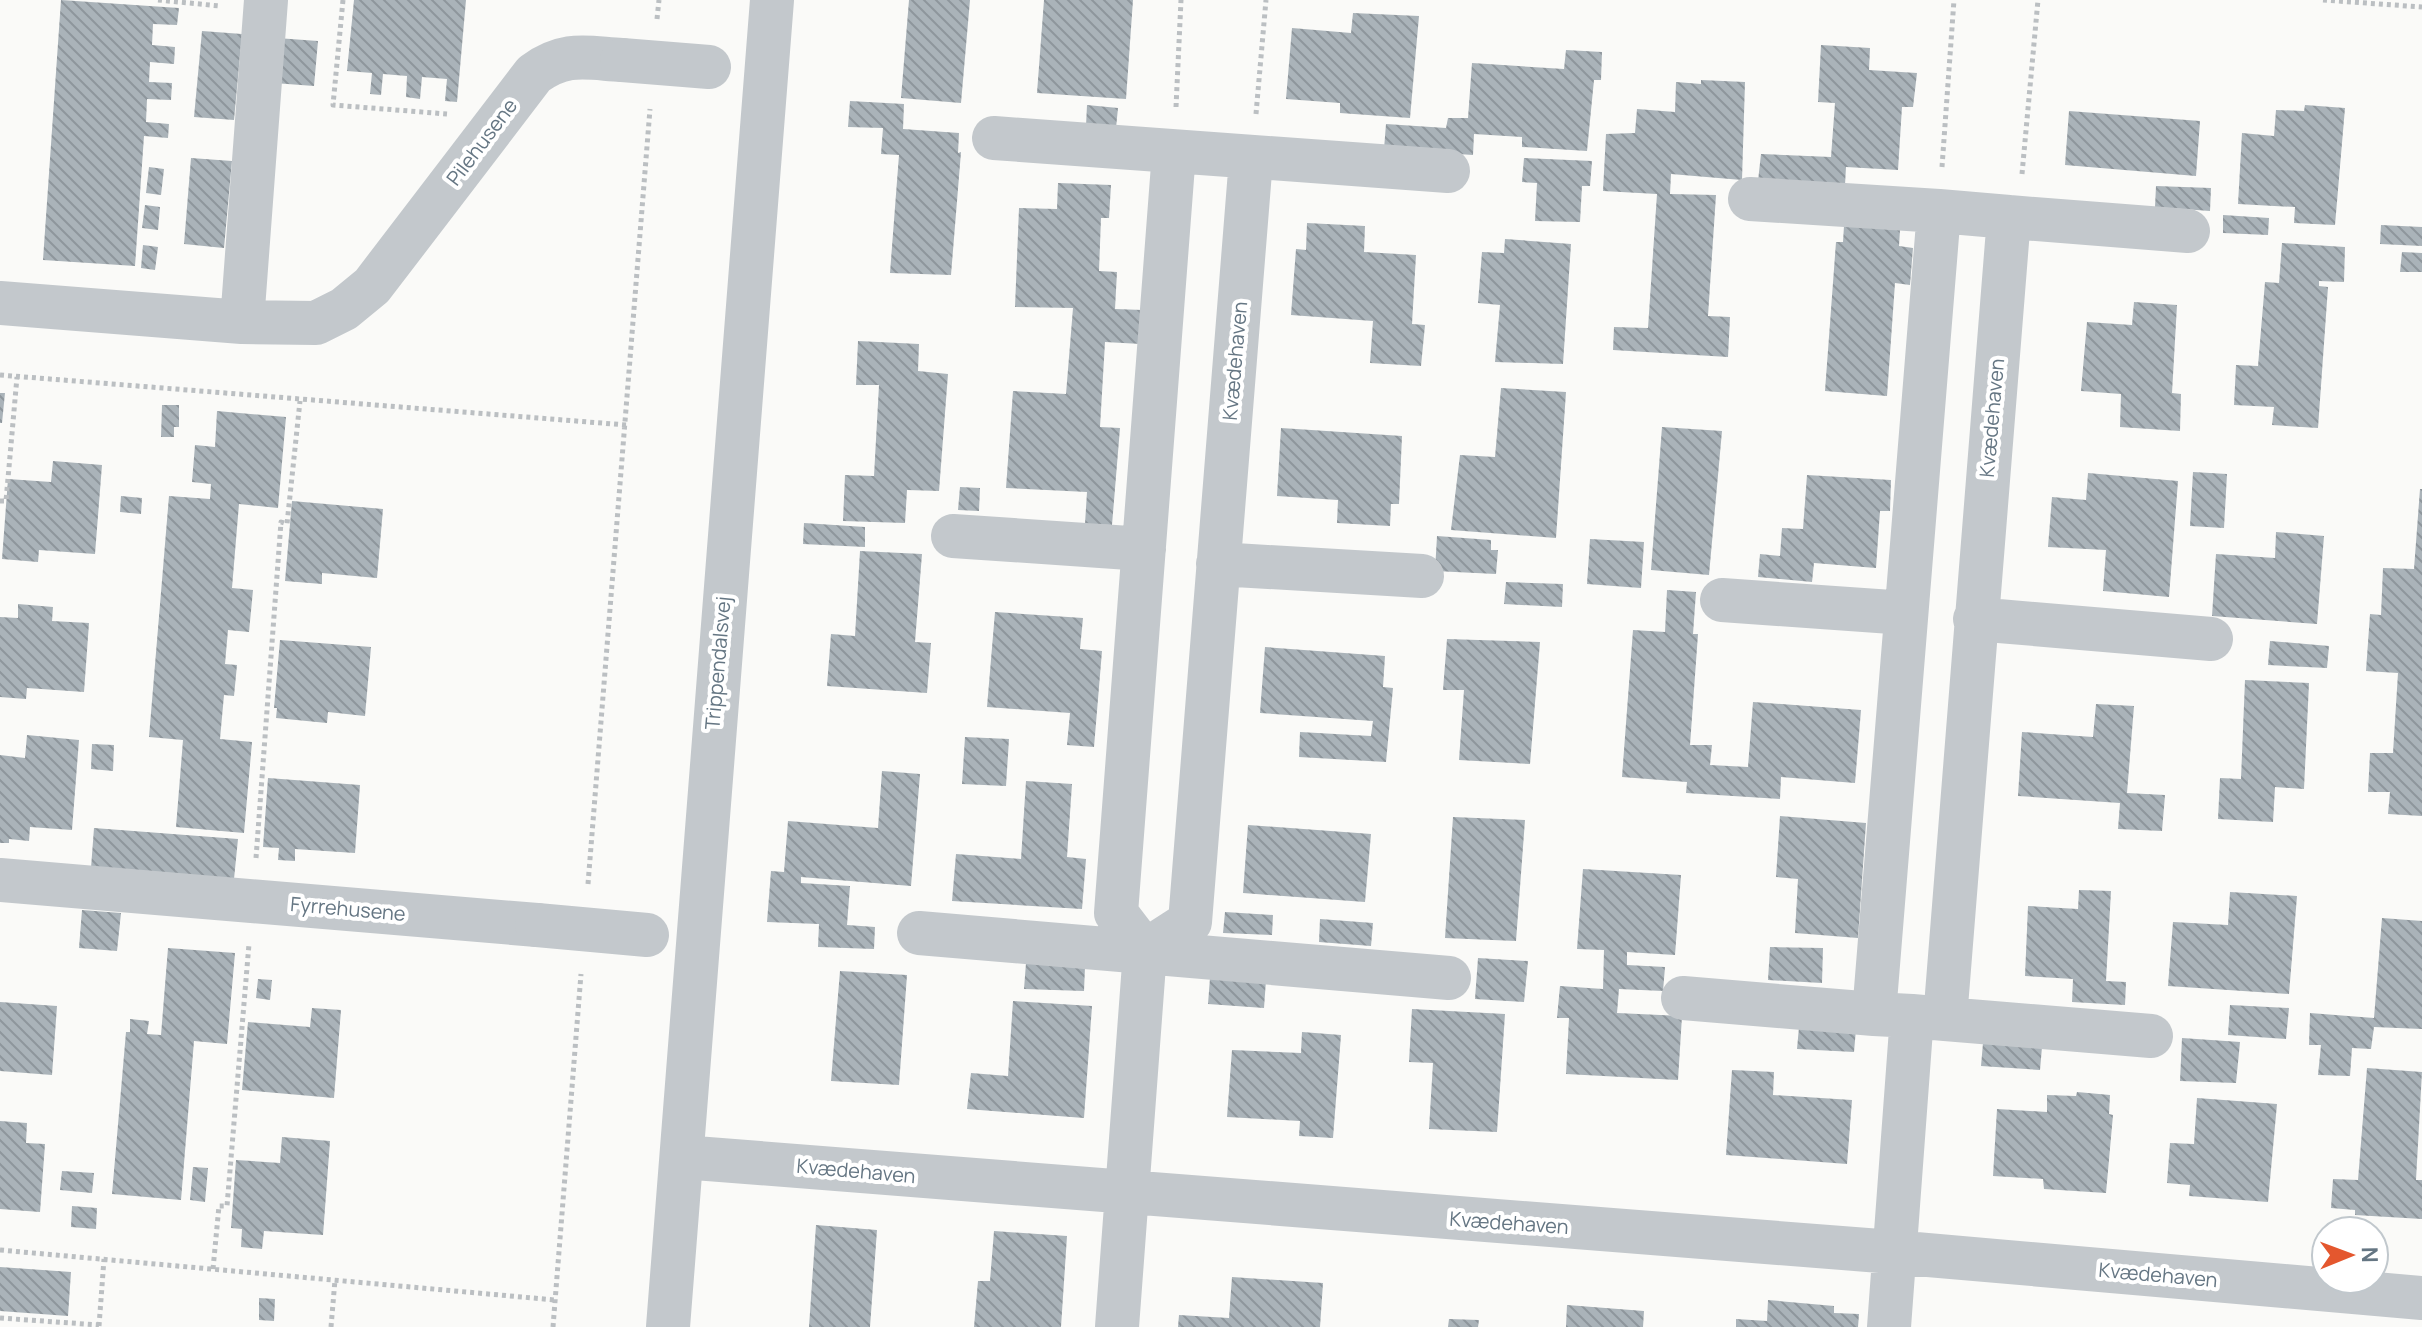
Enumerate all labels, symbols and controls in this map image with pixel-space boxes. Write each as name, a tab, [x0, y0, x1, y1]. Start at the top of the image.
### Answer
street label: Pilehusene	[440, 93, 523, 191]
street label: Kvædehaven	[1216, 300, 1253, 422]
street label: Kvædehaven	[1973, 357, 2010, 479]
street label: Trippendalsvej	[698, 595, 737, 731]
street label: Fyrrehusene	[289, 890, 407, 927]
street label: Kvædehaven	[795, 1152, 917, 1189]
street label: Kvædehaven	[1449, 1205, 1570, 1240]
north arrow	[2310, 1215, 2390, 1295]
text: N	[2355, 1246, 2385, 1263]
street label: Kvædehaven	[2097, 1256, 2219, 1293]

